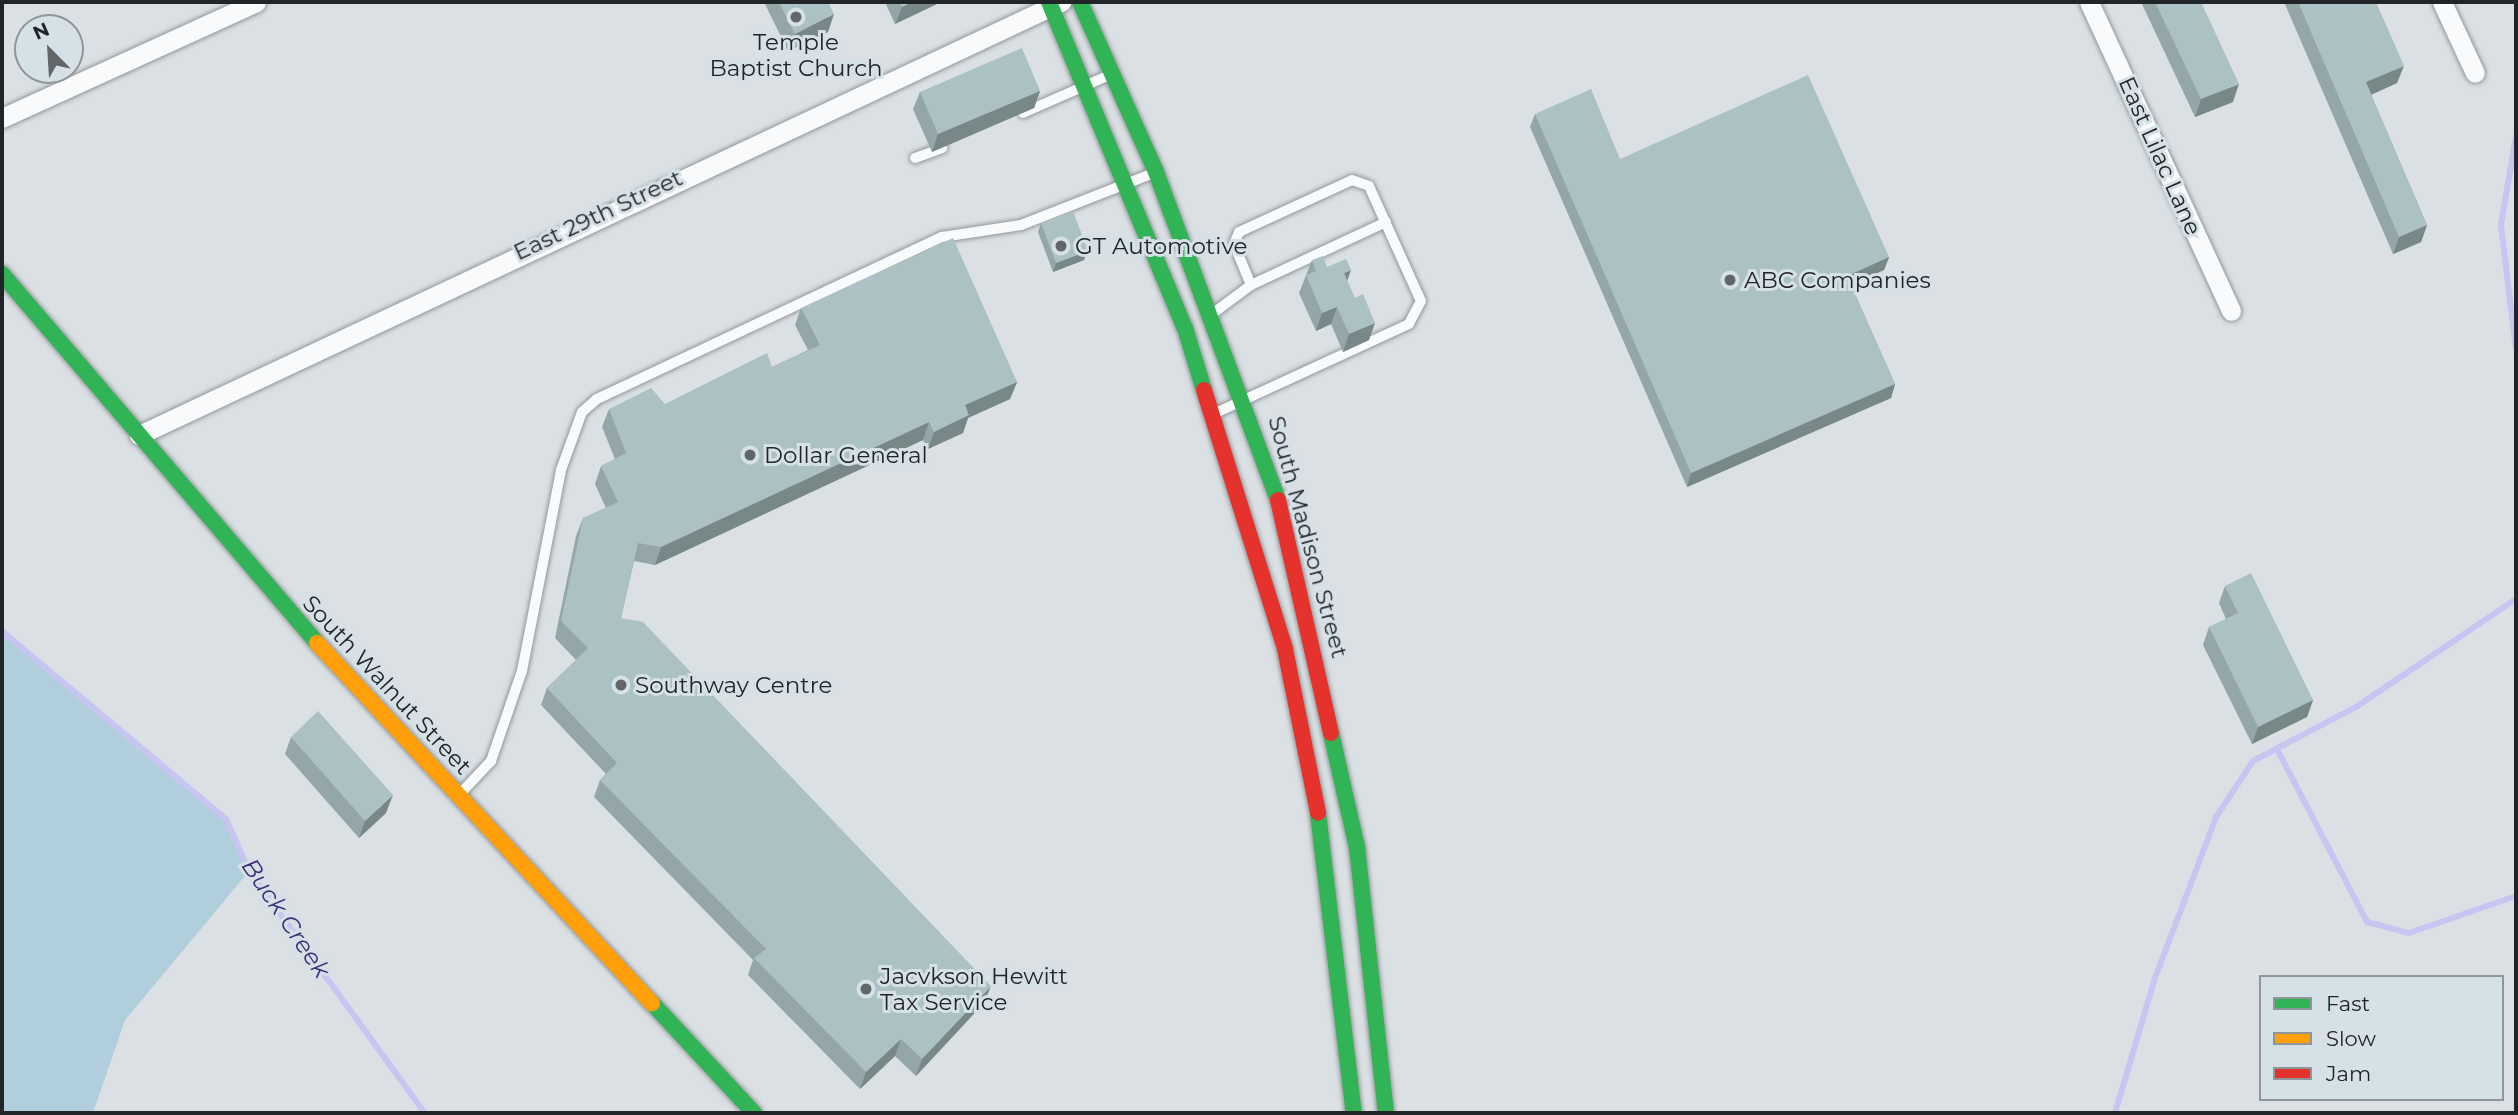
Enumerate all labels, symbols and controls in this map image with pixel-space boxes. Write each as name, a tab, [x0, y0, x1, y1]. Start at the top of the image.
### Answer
marker: Temple Baptist Church	[788, 9, 804, 25]
north arrow	[14, 14, 84, 84]
text: N	[29, 18, 53, 45]
place label: Temple Baptist Church	[709, 28, 883, 82]
street label: East Lilac Lane	[2113, 73, 2207, 239]
street label: East 29th Street	[509, 164, 687, 266]
place label: GT Automotive	[1075, 232, 1247, 260]
marker: GT Automotive	[1053, 238, 1069, 254]
place label: ABC Companies	[1744, 266, 1931, 294]
marker: ABC Companies	[1722, 272, 1738, 288]
street label: South Madison Street	[1262, 413, 1354, 661]
place label: Dollar General	[764, 441, 928, 469]
marker: Dollar General	[742, 447, 758, 463]
street label: South Walnut Street	[297, 590, 477, 780]
place label: Southway Centre	[635, 671, 832, 699]
marker: Southway Centre	[613, 677, 629, 693]
water label: Buck Creek	[236, 853, 336, 983]
place label: Jacvkson Hewitt Tax Service	[880, 962, 1068, 1016]
legend	[2259, 975, 2504, 1101]
marker: Jacvkson Hewitt Tax Service	[858, 981, 874, 997]
text: Fast	[2326, 991, 2370, 1016]
text: Slow	[2326, 1026, 2376, 1051]
text: Jam	[2326, 1061, 2371, 1086]

